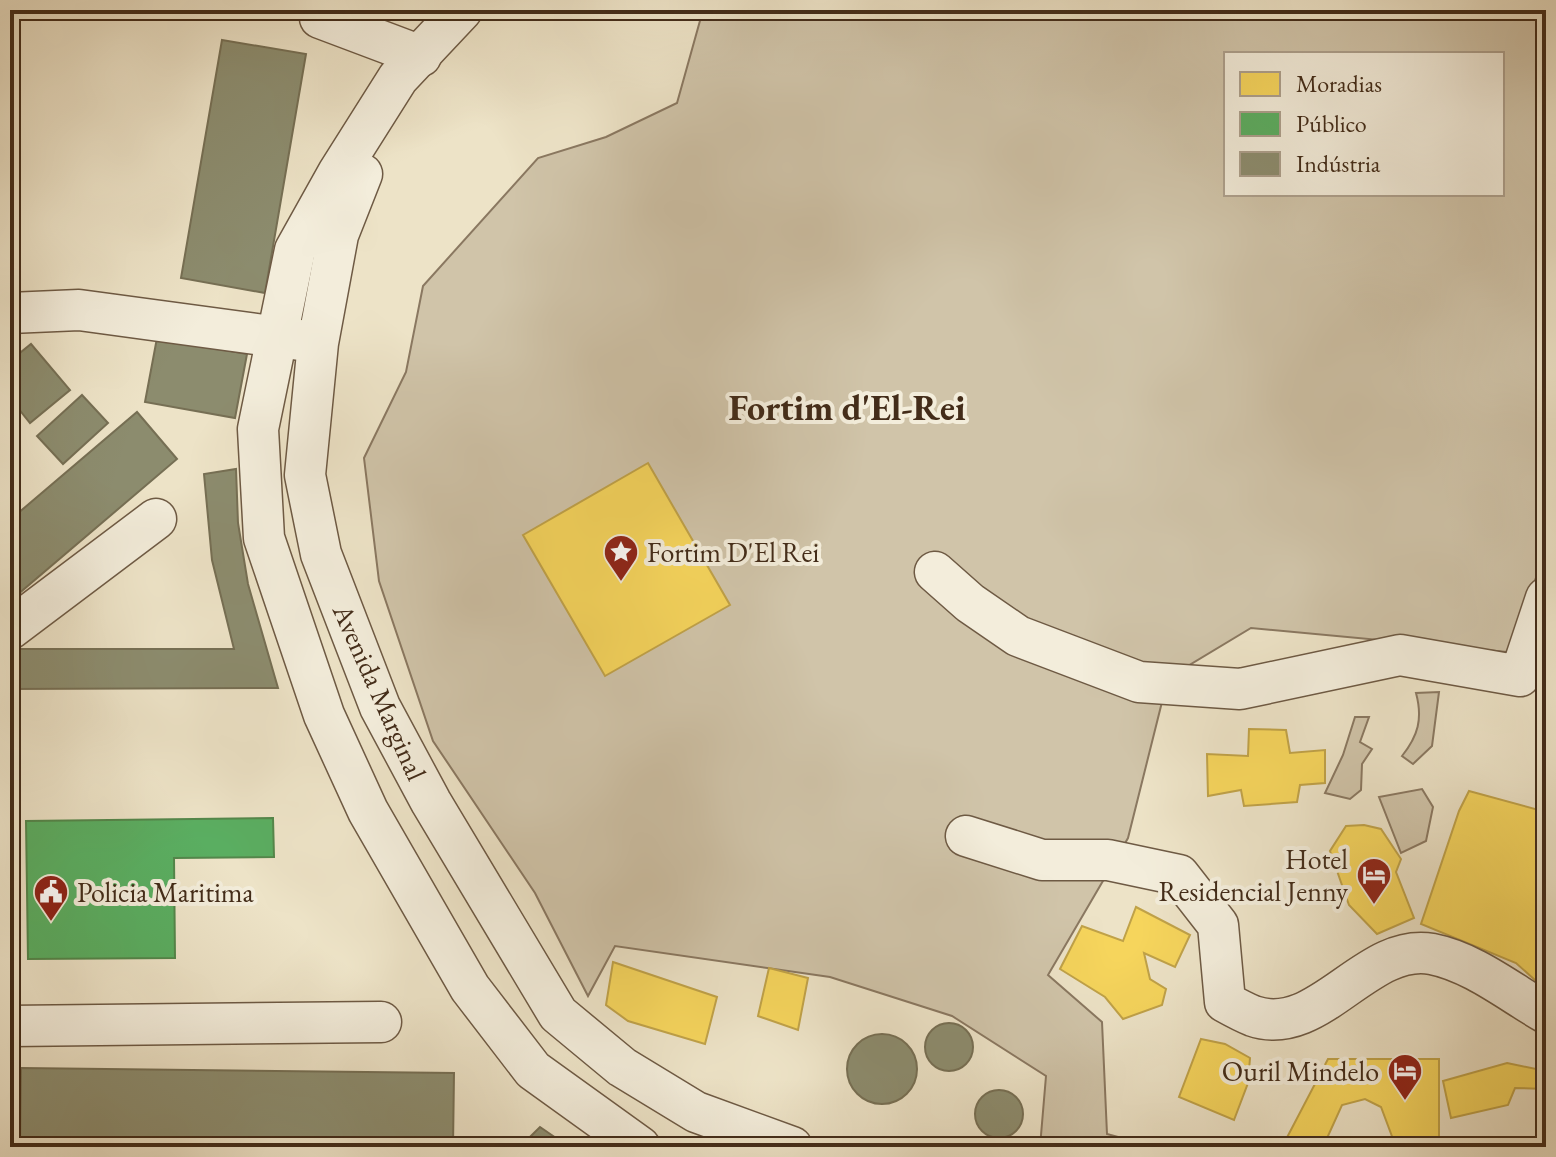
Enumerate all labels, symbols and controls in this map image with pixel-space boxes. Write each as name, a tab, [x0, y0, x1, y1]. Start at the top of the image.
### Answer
legend	[1224, 52, 1504, 196]
text: Moradias	[1296, 68, 1382, 99]
text: Público	[1296, 108, 1367, 139]
text: Indústria	[1296, 148, 1381, 179]
district label: Fortim d'El-Rei	[728, 384, 966, 431]
place icon: Fortim D'El Rei	[602, 533, 640, 583]
place label: Fortim D'El Rei	[647, 534, 819, 570]
street label: Avenida Marginal	[325, 597, 435, 786]
place label: Hotel Residencial Jenny	[1158, 841, 1349, 909]
hotel icon: Hotel Residencial Jenny	[1355, 856, 1393, 906]
public building icon: Policia Maritima	[32, 873, 70, 923]
place label: Policia Maritima	[77, 874, 255, 910]
hotel icon: Ouril Mindelo	[1386, 1052, 1424, 1102]
place label: Ouril Mindelo	[1222, 1053, 1379, 1089]

